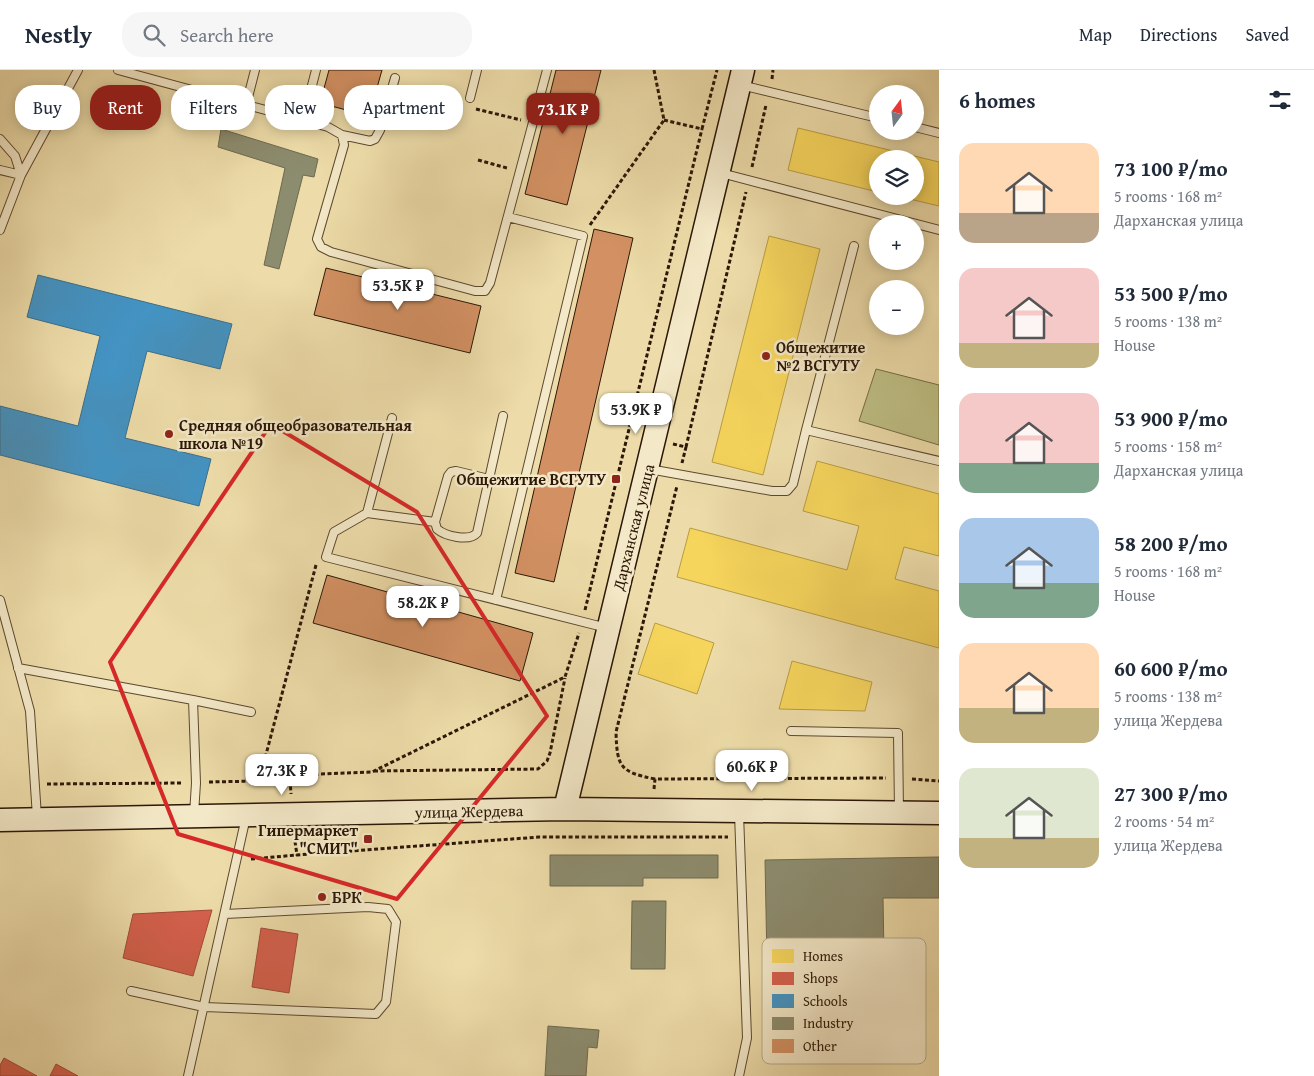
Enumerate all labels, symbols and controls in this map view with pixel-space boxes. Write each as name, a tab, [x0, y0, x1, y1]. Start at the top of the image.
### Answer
search box	[122, 12, 472, 57]
text: Nestly	[25, 17, 92, 52]
icon: search	[140, 21, 168, 49]
text: Search here	[180, 21, 274, 49]
text: Map	[1079, 21, 1112, 48]
text: Directions	[1140, 21, 1217, 48]
text: Saved	[1245, 21, 1289, 48]
chip: Buy	[15, 85, 80, 130]
chip: Rent	[90, 85, 161, 130]
chip: Filters	[171, 85, 255, 130]
chip: New	[265, 85, 334, 130]
chip: Apartment	[344, 85, 463, 130]
north arrow	[869, 85, 924, 140]
map controls	[869, 85, 924, 335]
text: 6 homes	[959, 85, 1035, 116]
icon: filters	[1266, 86, 1294, 114]
pin: 73.1K ₽	[517, 92, 609, 135]
text: 73.1K ₽	[537, 97, 589, 121]
button: layers	[869, 150, 924, 205]
text: 73 100 ₽/mo	[1114, 153, 1228, 184]
icon: home	[999, 163, 1059, 223]
text: 5 rooms · 168 m²	[1114, 184, 1222, 208]
text: Дарханская улица	[1114, 208, 1243, 232]
button: +	[869, 215, 924, 270]
pin: 53.5K ₽	[352, 268, 444, 311]
text: 53.5K ₽	[372, 273, 424, 297]
text: 53 500 ₽/mo	[1114, 278, 1228, 309]
button: −	[869, 280, 924, 335]
icon: home	[999, 288, 1059, 348]
text: 5 rooms · 138 m²	[1114, 309, 1222, 333]
text: House	[1114, 333, 1155, 357]
place label: Общежитие №2 ВСГУТУ	[776, 335, 866, 377]
marker: Общежитие №2 ВСГУТУ	[760, 350, 772, 362]
pin: 53.9K ₽	[590, 392, 682, 435]
text: 53.9K ₽	[610, 397, 662, 421]
text: 53 900 ₽/mo	[1114, 403, 1228, 434]
place label: Средняя общеобразовательная школа №19	[179, 413, 412, 455]
icon: home	[999, 413, 1059, 473]
marker: Средняя общеобразовательная школа №19	[163, 428, 175, 440]
text: 5 rooms · 158 m²	[1114, 434, 1222, 458]
text: Дарханская улица	[1114, 458, 1243, 482]
street label: Дарханская улица	[605, 461, 660, 594]
place label: Общежитие ВСГУТУ	[457, 467, 606, 491]
marker: Общежитие ВСГУТУ	[610, 473, 622, 485]
text: 58 200 ₽/mo	[1114, 528, 1228, 559]
icon: home	[999, 538, 1059, 598]
text: 5 rooms · 168 m²	[1114, 559, 1222, 583]
text: House	[1114, 583, 1155, 607]
pin: 58.2K ₽	[377, 586, 469, 628]
text: 58.2K ₽	[397, 590, 449, 614]
text: 60 600 ₽/mo	[1114, 653, 1228, 684]
icon: home	[999, 663, 1059, 723]
text: 5 rooms · 138 m²	[1114, 684, 1222, 708]
text: улица Жердева	[1114, 708, 1223, 732]
pin: 60.6K ₽	[706, 750, 798, 792]
pin: 27.3K ₽	[236, 754, 328, 796]
text: 60.6K ₽	[726, 754, 778, 778]
text: 27.3K ₽	[256, 758, 308, 782]
text: 27 300 ₽/mo	[1114, 778, 1228, 809]
icon: home	[999, 788, 1059, 848]
street label: улица Жердева	[413, 798, 524, 824]
text: 2 rooms · 54 m²	[1114, 809, 1214, 833]
place label: Гипермаркет "СМИТ"	[258, 818, 358, 860]
marker: Гипермаркет "СМИТ"	[362, 833, 374, 845]
text: улица Жердева	[1114, 833, 1223, 857]
place label: БРК	[332, 885, 362, 909]
marker: БРК	[316, 891, 328, 903]
legend	[762, 938, 926, 1064]
text: Homes	[803, 946, 843, 966]
text: Shops	[803, 968, 838, 988]
text: Schools	[803, 991, 847, 1011]
text: Industry	[803, 1013, 853, 1033]
text: Other	[803, 1036, 837, 1056]

